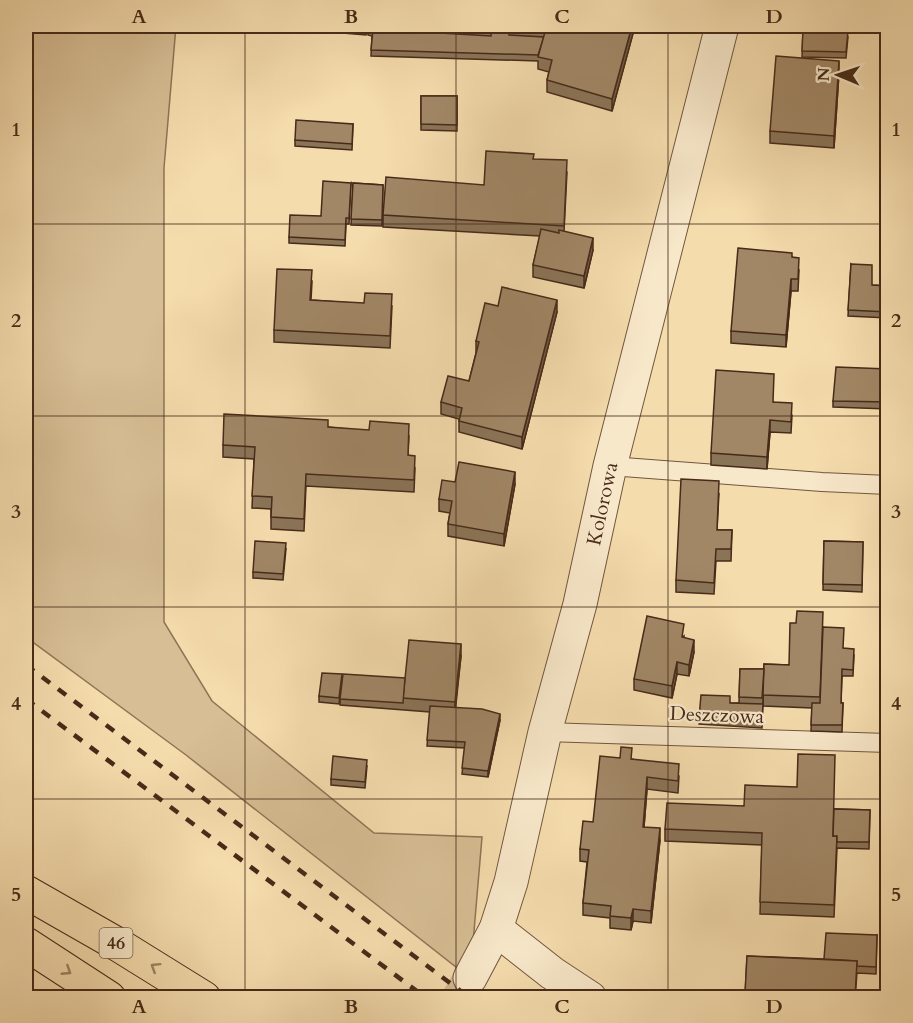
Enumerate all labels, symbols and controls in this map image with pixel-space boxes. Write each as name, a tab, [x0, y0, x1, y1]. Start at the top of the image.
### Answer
text: A	[131, 3, 147, 30]
text: B	[344, 3, 358, 30]
text: C	[554, 3, 570, 30]
text: D	[765, 3, 783, 30]
north arrow	[808, 45, 868, 105]
text: N	[813, 67, 835, 82]
text: 1	[11, 116, 21, 143]
text: 1	[891, 116, 901, 143]
text: 2	[11, 307, 21, 334]
text: 2	[891, 307, 901, 334]
street label: Kolorowa	[580, 459, 624, 548]
text: 3	[11, 498, 21, 525]
text: 3	[891, 498, 901, 525]
text: 4	[11, 690, 21, 717]
text: 4	[891, 690, 901, 717]
street label: Deszczowa	[669, 700, 765, 730]
text: 5	[11, 881, 21, 908]
text: 5	[891, 881, 901, 908]
road number: 46	[100, 928, 132, 958]
one-way arrow	[151, 962, 161, 974]
one-way arrow	[61, 963, 72, 974]
text: A	[131, 993, 147, 1020]
text: B	[344, 993, 358, 1020]
text: C	[554, 993, 570, 1020]
text: D	[765, 993, 783, 1020]

